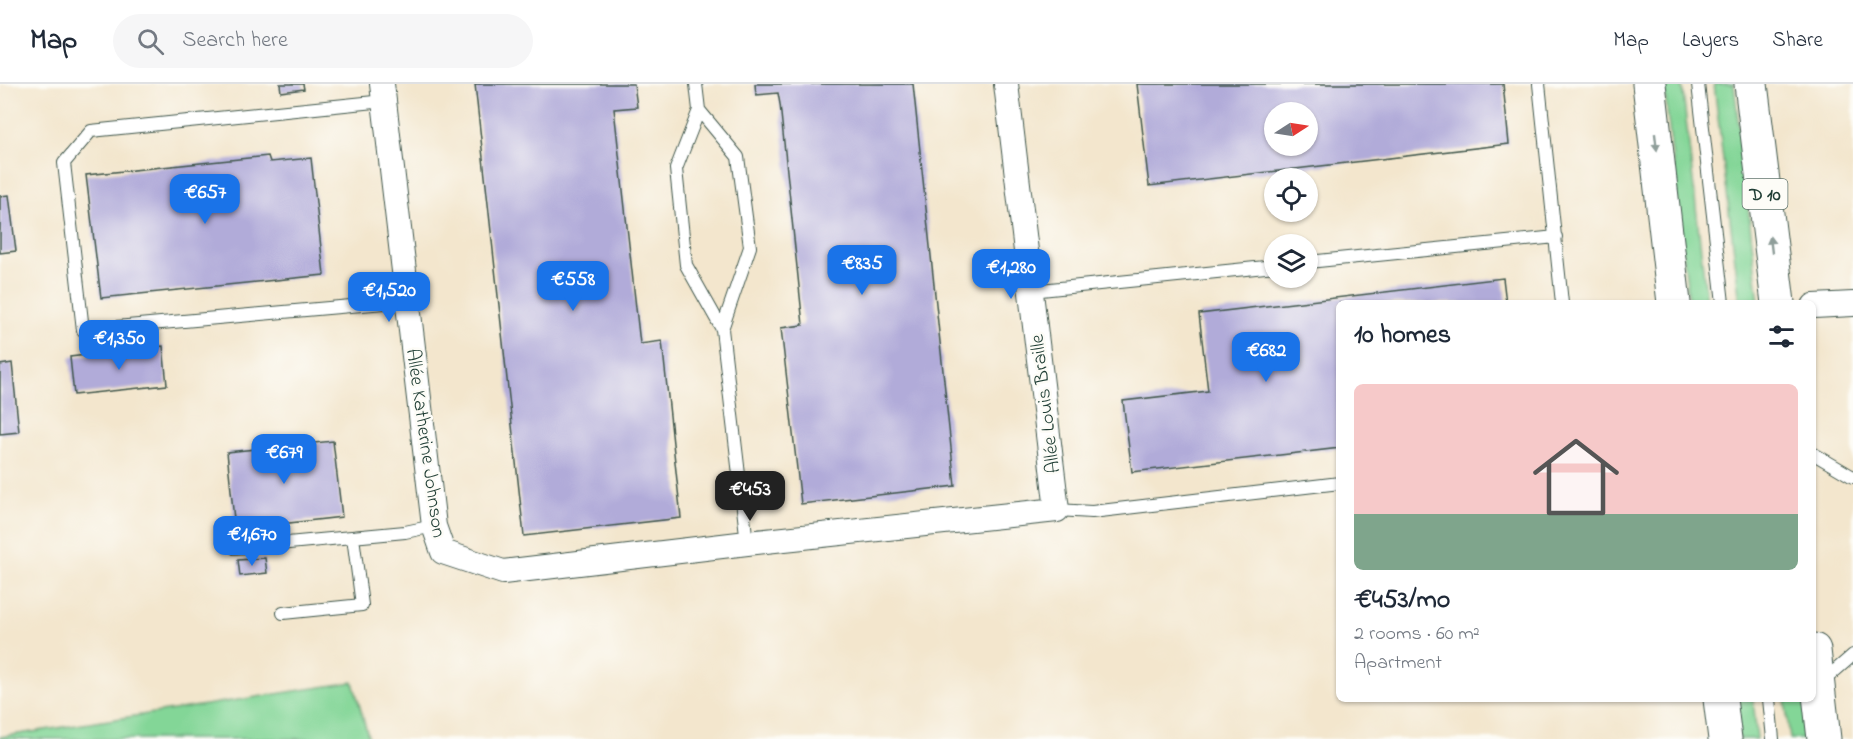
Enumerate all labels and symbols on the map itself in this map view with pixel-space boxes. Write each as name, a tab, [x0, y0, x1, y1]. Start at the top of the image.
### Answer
north arrow	[1264, 102, 1318, 156]
one-way arrow	[1651, 133, 1660, 152]
pin: €657	[169, 174, 241, 225]
road number: D 10	[1742, 179, 1788, 209]
one-way arrow	[1766, 235, 1776, 254]
pin: €835	[826, 245, 898, 296]
pin: €1,280	[962, 249, 1060, 300]
pin: €558	[537, 261, 609, 312]
pin: €1,520	[340, 272, 438, 323]
pin: €1,350	[70, 320, 168, 371]
pin: €682	[1230, 332, 1302, 383]
street label: Allée Louis Braille	[1024, 333, 1069, 475]
street label: Allée Katherine Johnson	[397, 347, 452, 540]
pin: €679	[248, 434, 320, 485]
pin: €453	[714, 471, 786, 522]
pin: €1,670	[203, 516, 301, 567]

